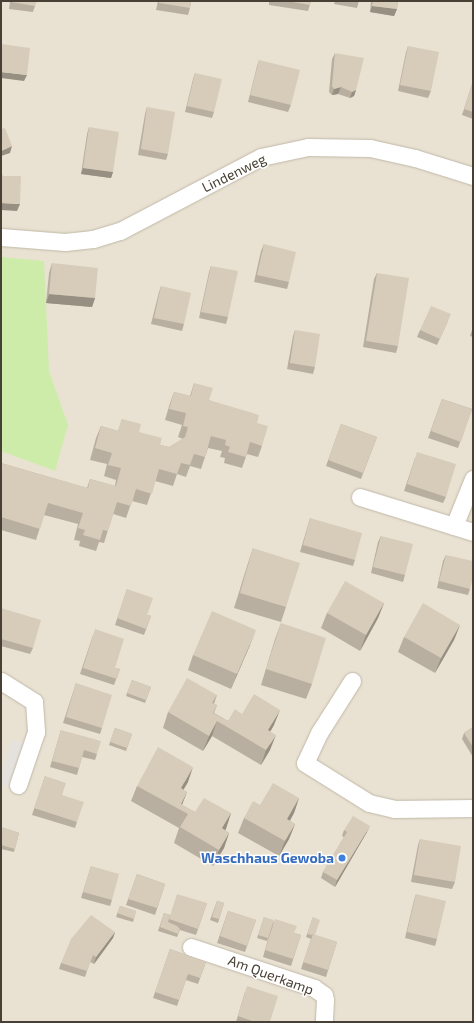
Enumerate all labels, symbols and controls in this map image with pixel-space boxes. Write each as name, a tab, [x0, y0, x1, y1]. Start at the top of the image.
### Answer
street label: Lindenweg	[199, 150, 269, 196]
place label: Waschhaus Gewoba	[201, 850, 334, 866]
marker: Waschhaus Gewoba	[337, 853, 347, 863]
street label: Am Querkamp	[226, 952, 316, 998]

